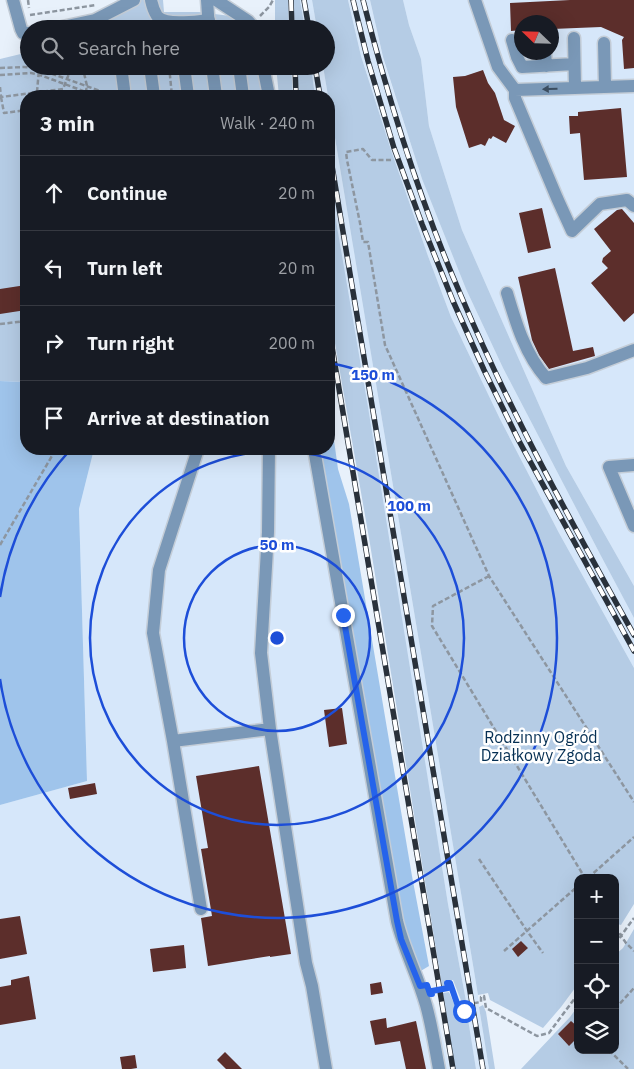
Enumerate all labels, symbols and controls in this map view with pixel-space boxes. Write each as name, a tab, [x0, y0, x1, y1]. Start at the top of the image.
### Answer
north arrow	[514, 15, 559, 60]
search box	[20, 20, 335, 75]
icon: search	[38, 34, 66, 62]
text: Search here	[78, 36, 180, 60]
one-way arrow	[542, 85, 558, 93]
text: 3 min	[40, 109, 95, 137]
text: Walk · 240 m	[220, 113, 315, 133]
icon: ahead	[40, 179, 68, 207]
text: Continue	[87, 181, 167, 205]
text: 20 m	[278, 183, 315, 203]
icon: left	[40, 254, 68, 282]
text: Turn left	[87, 256, 163, 280]
text: 20 m	[278, 258, 315, 278]
icon: right	[40, 329, 68, 357]
text: Turn right	[87, 331, 174, 355]
text: 200 m	[268, 333, 315, 353]
text: 150 m	[351, 365, 395, 384]
icon: arrive	[40, 404, 68, 432]
text: Arrive at destination	[87, 406, 270, 430]
text: 100 m	[387, 496, 431, 515]
text: 50 m	[260, 535, 294, 554]
route end	[332, 604, 355, 627]
centre of rings	[268, 629, 286, 647]
park label: Rodzinny Ogród Działkowy Zgoda	[481, 727, 602, 765]
map controls	[574, 874, 619, 1054]
button: +	[574, 874, 619, 919]
button: −	[574, 919, 619, 964]
button: locate	[574, 964, 619, 1009]
route start	[453, 1000, 476, 1023]
button: layers	[574, 1009, 619, 1054]

